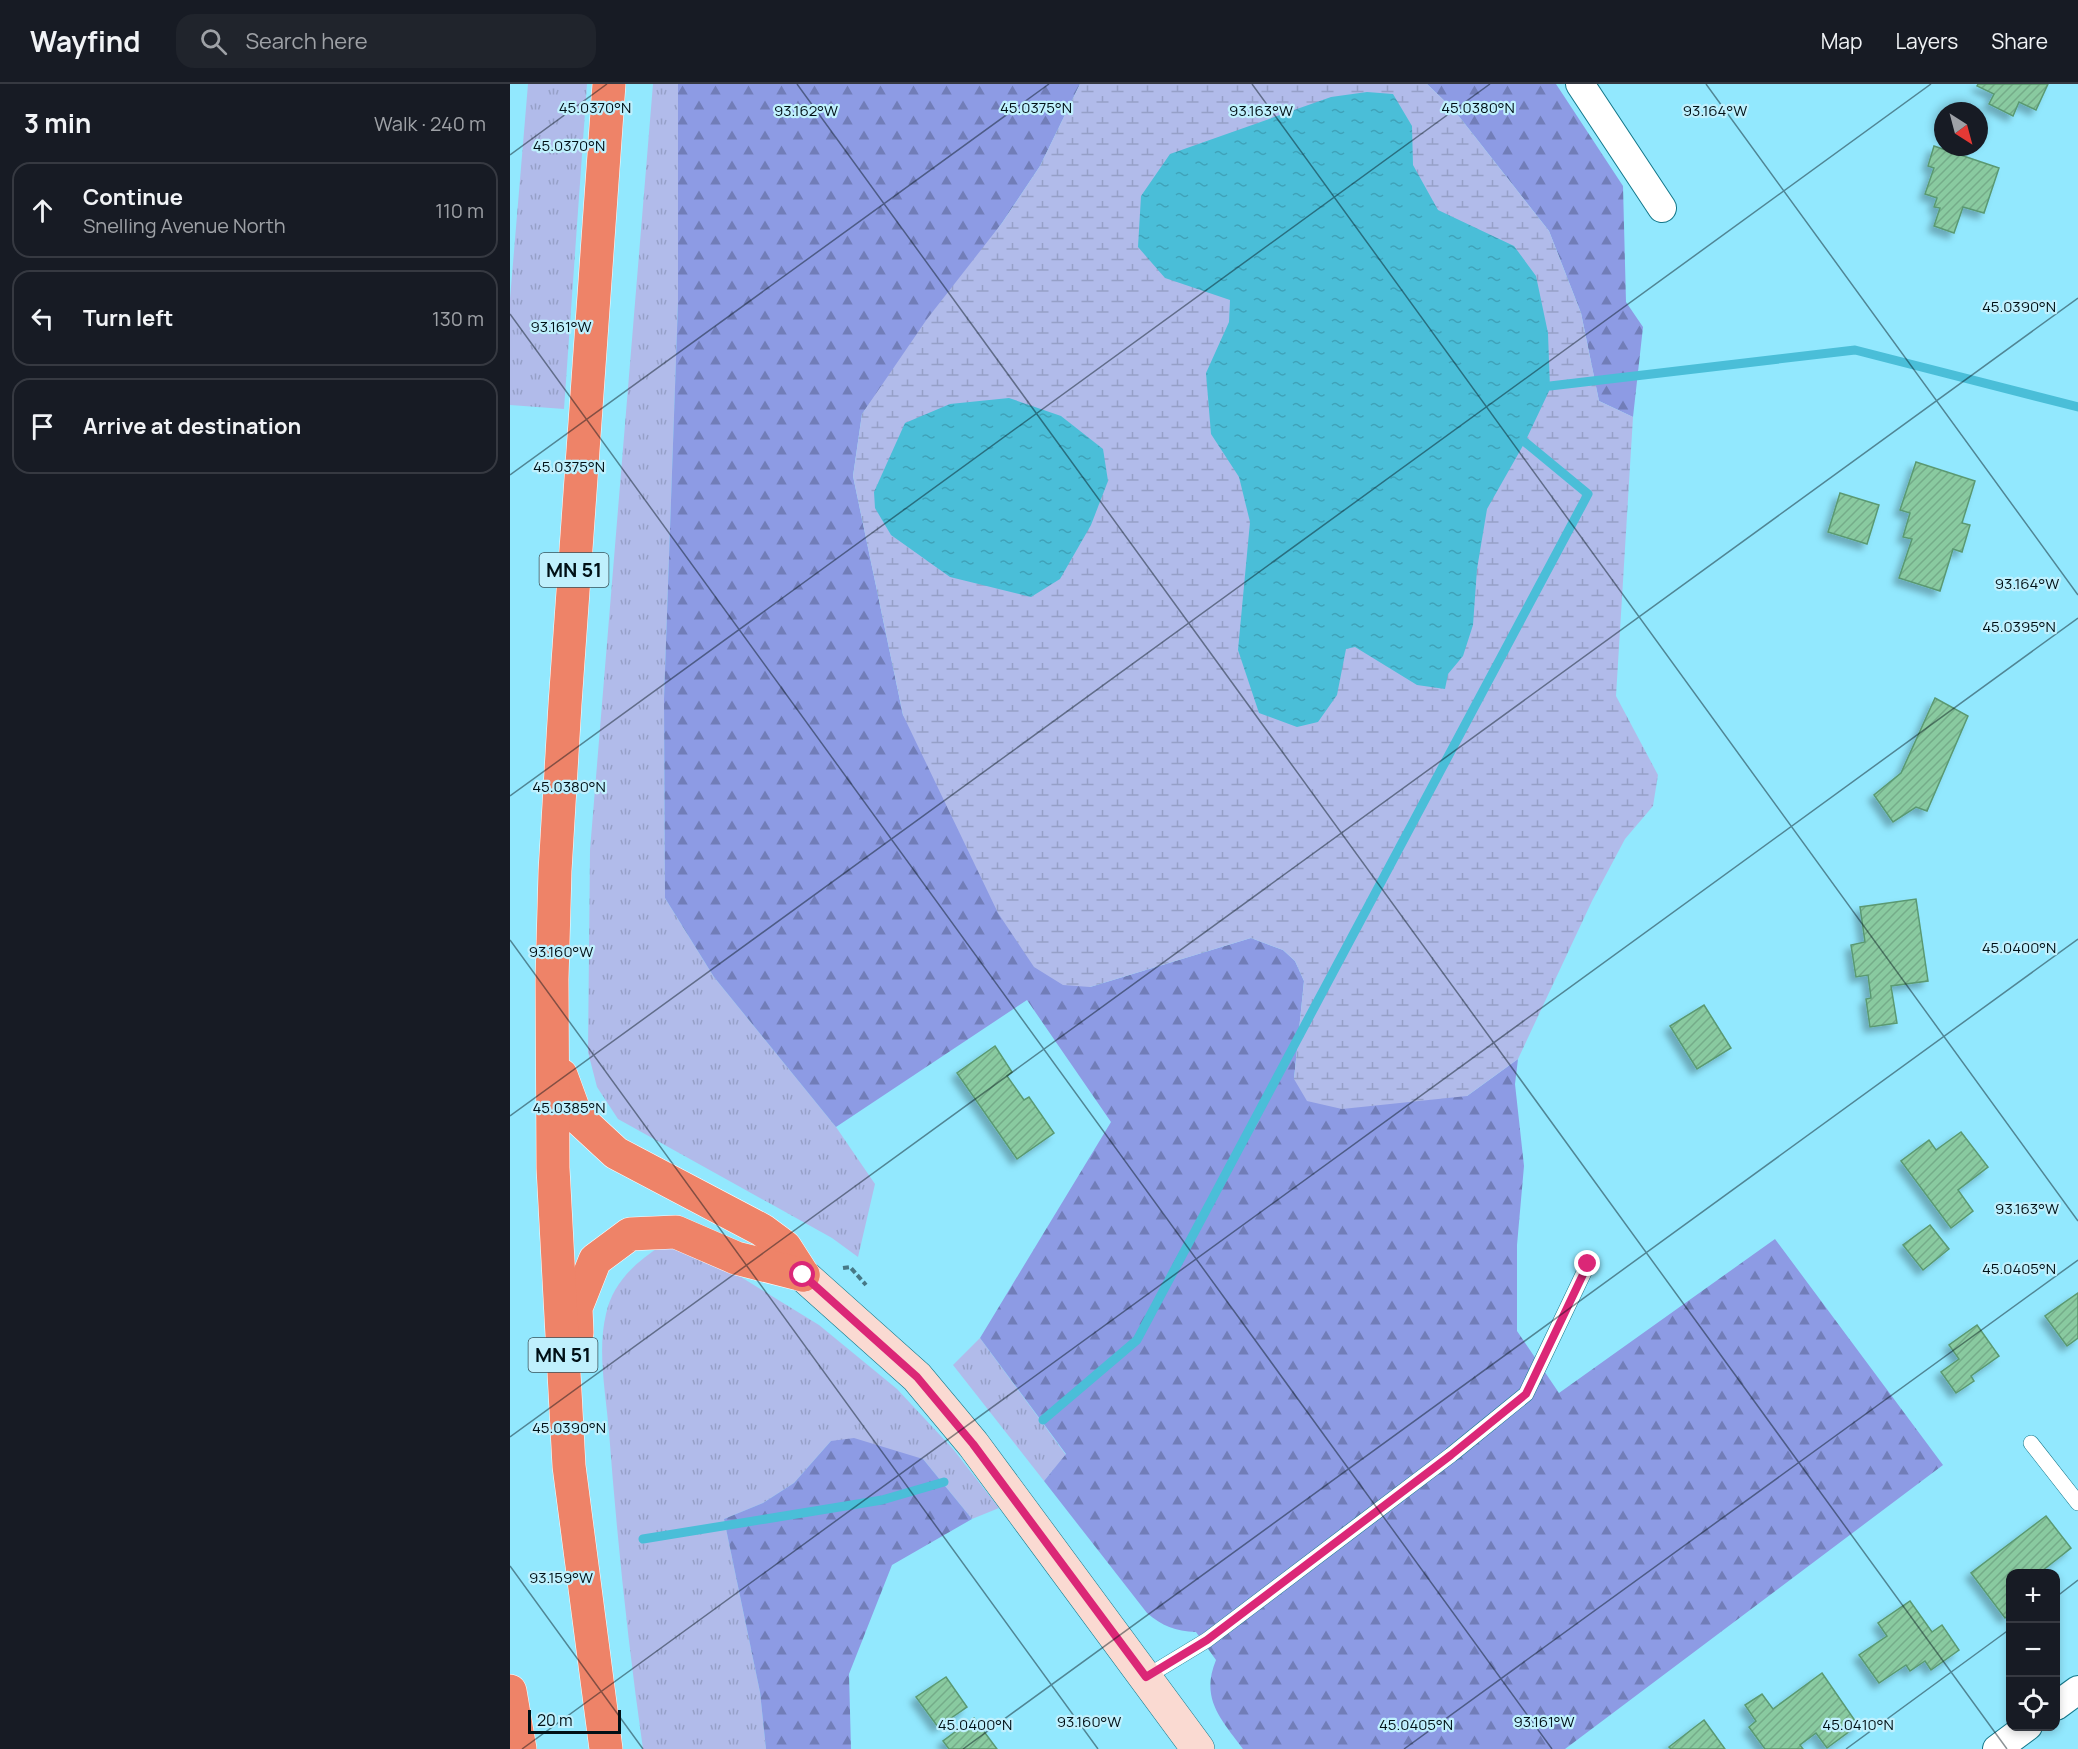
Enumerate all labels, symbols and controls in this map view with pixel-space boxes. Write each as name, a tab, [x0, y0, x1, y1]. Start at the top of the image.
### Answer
search box	[176, 14, 596, 68]
text: Wayfind	[30, 22, 140, 60]
icon: search	[197, 25, 230, 58]
text: Search here	[245, 26, 368, 56]
text: Map	[1821, 27, 1862, 55]
text: Layers	[1895, 27, 1958, 55]
text: Share	[1991, 27, 2048, 55]
text: 45.0370°N	[559, 97, 631, 118]
text: 45.0375°N	[1000, 97, 1072, 118]
text: 45.0380°N	[1441, 97, 1515, 118]
text: 93.162°W	[774, 100, 838, 121]
text: 93.163°W	[1229, 100, 1293, 121]
text: 93.164°W	[1683, 100, 1747, 121]
north arrow	[1934, 102, 1988, 156]
text: 3 min	[24, 105, 91, 141]
text: Walk · 240 m	[374, 110, 486, 137]
text: 45.0370°N	[533, 135, 605, 156]
text: Continue	[83, 182, 183, 212]
icon: ahead	[26, 194, 59, 227]
text: 110 m	[435, 197, 484, 224]
text: Snelling Avenue North	[83, 212, 286, 239]
text: 45.0390°N	[1982, 296, 2056, 317]
icon: left	[26, 302, 59, 335]
text: Turn left	[83, 303, 173, 333]
text: 130 m	[432, 305, 484, 332]
text: 93.161°W	[530, 316, 592, 337]
icon: arrive	[26, 410, 59, 443]
text: Arrive at destination	[83, 411, 301, 441]
text: 45.0375°N	[533, 456, 605, 477]
road number: MN 51	[539, 553, 608, 587]
text: 93.164°W	[1995, 573, 2059, 594]
text: 45.0395°N	[1982, 616, 2056, 637]
text: 45.0380°N	[532, 776, 606, 797]
text: 45.0400°N	[1982, 937, 2056, 958]
text: 93.160°W	[529, 941, 593, 962]
text: 45.0385°N	[532, 1097, 606, 1118]
text: 93.163°W	[1995, 1198, 2059, 1219]
route end	[1574, 1250, 1600, 1276]
text: 45.0405°N	[1982, 1258, 2056, 1279]
route start	[789, 1261, 815, 1287]
road number: MN 51	[529, 1338, 598, 1372]
text: 45.0390°N	[532, 1417, 606, 1438]
text: 93.159°W	[529, 1567, 593, 1588]
map controls	[2006, 1569, 2060, 1731]
button: +	[2006, 1569, 2060, 1623]
button: −	[2006, 1623, 2060, 1677]
button: locate	[2006, 1677, 2060, 1731]
scale bar	[528, 1707, 621, 1734]
text: 20 m	[537, 1709, 573, 1731]
text: 93.160°W	[1057, 1711, 1121, 1732]
text: 93.161°W	[1513, 1711, 1575, 1732]
text: 45.0400°N	[938, 1714, 1012, 1735]
text: 45.0405°N	[1379, 1714, 1453, 1735]
text: 45.0410°N	[1822, 1714, 1894, 1735]

